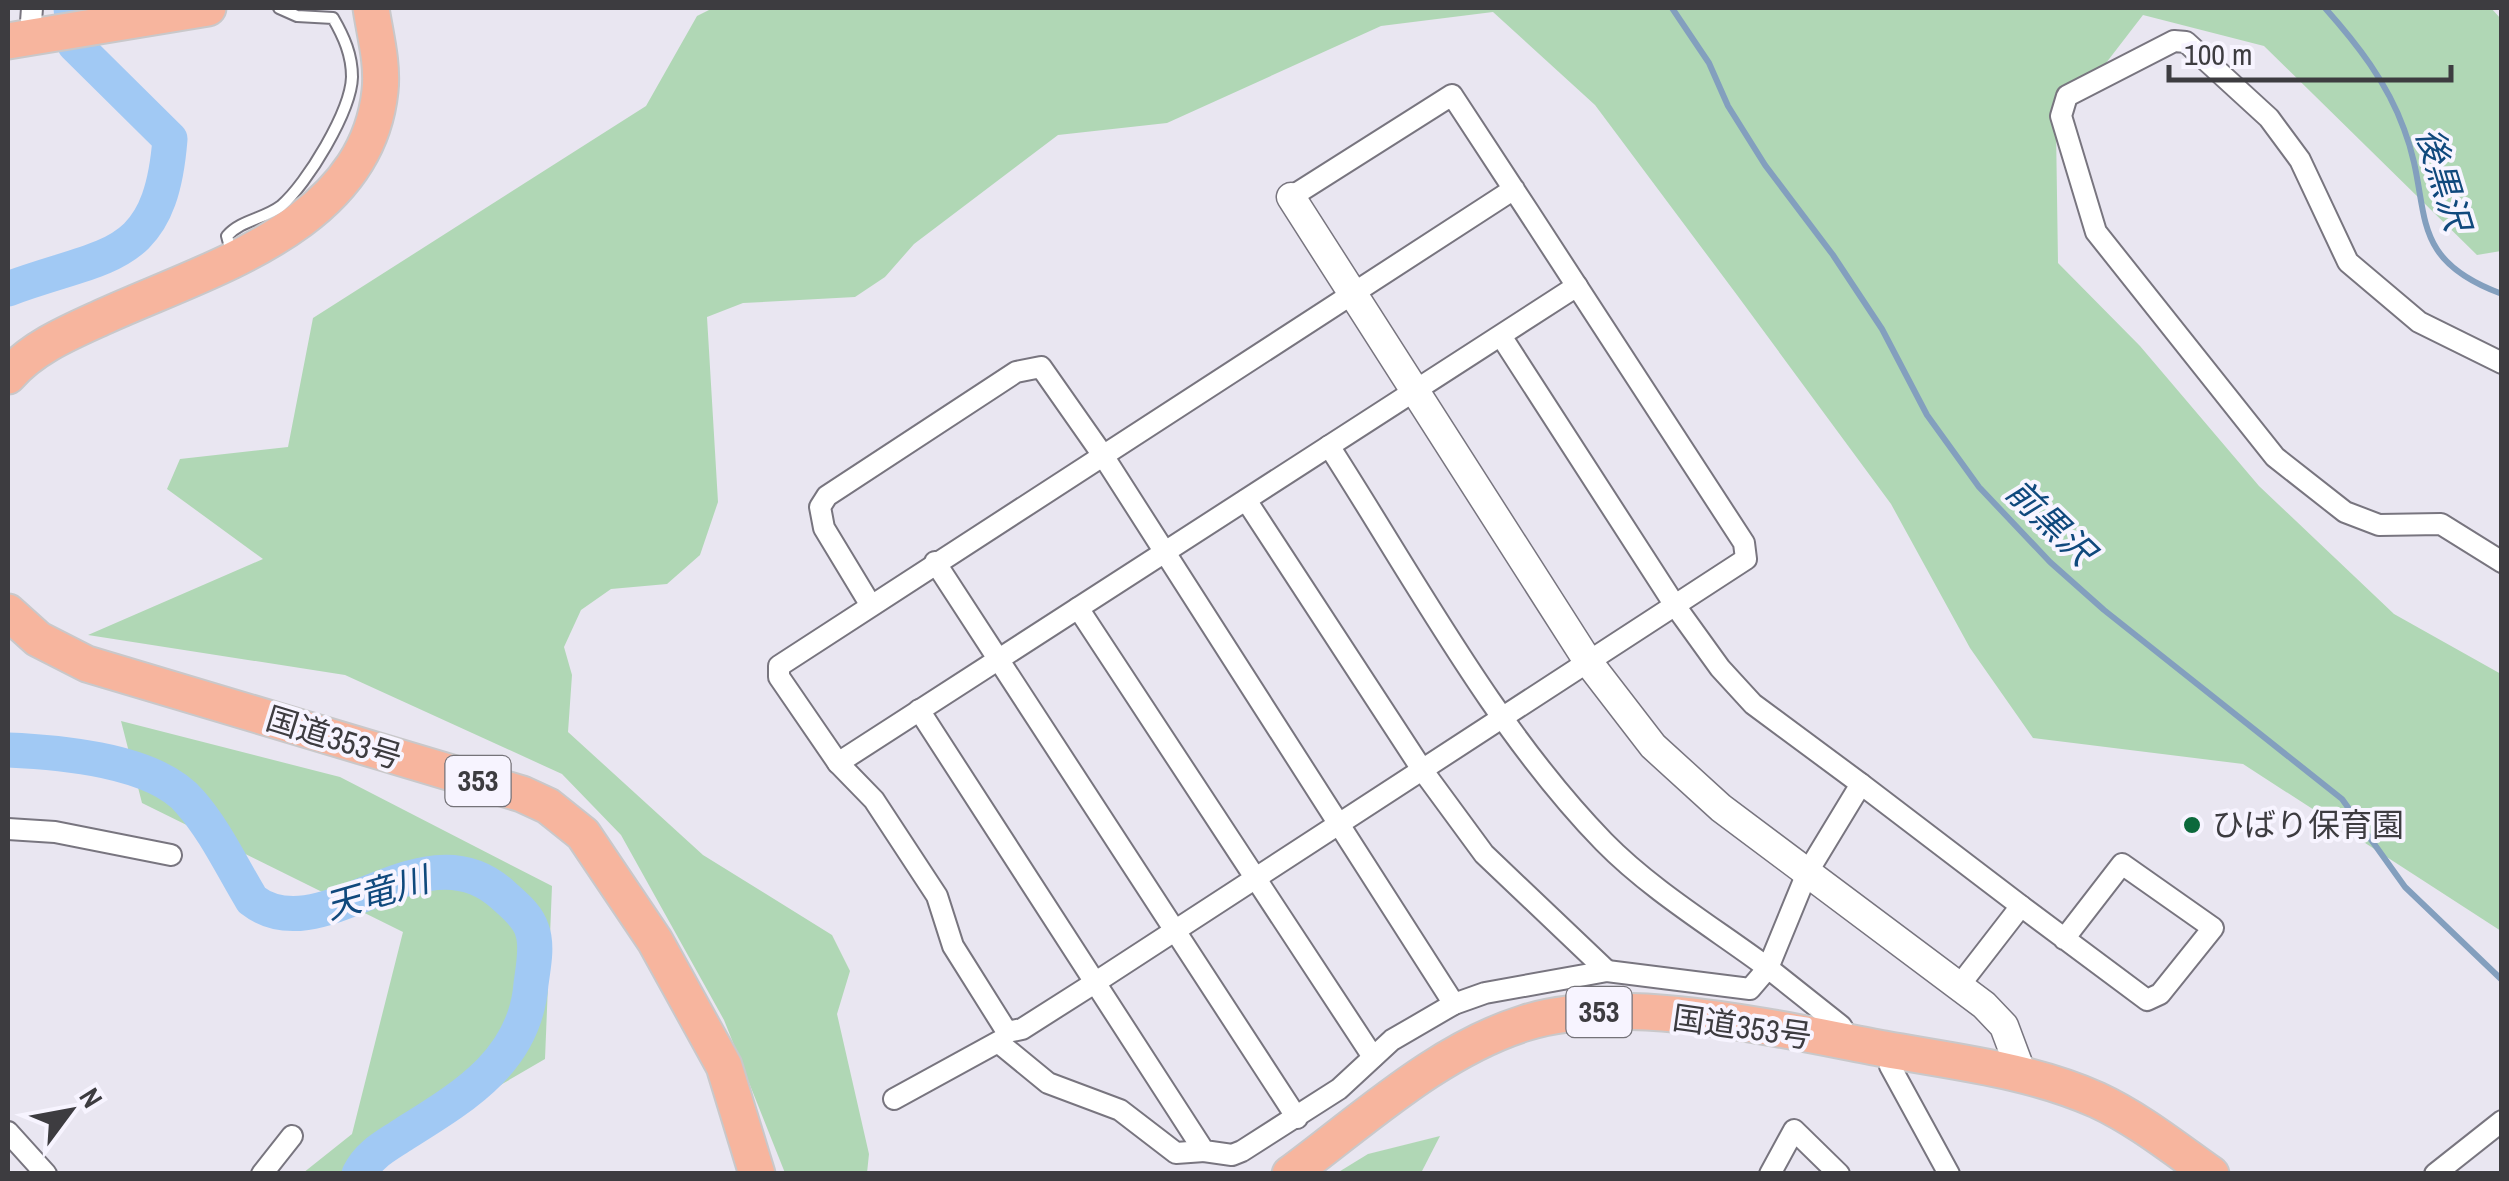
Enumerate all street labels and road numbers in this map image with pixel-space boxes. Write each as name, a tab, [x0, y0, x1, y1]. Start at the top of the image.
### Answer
street label: 国道353号	[261, 697, 407, 779]
road number: 353	[446, 756, 510, 806]
road number: 353	[1566, 987, 1632, 1037]
street label: 国道353号	[1670, 995, 1814, 1058]

